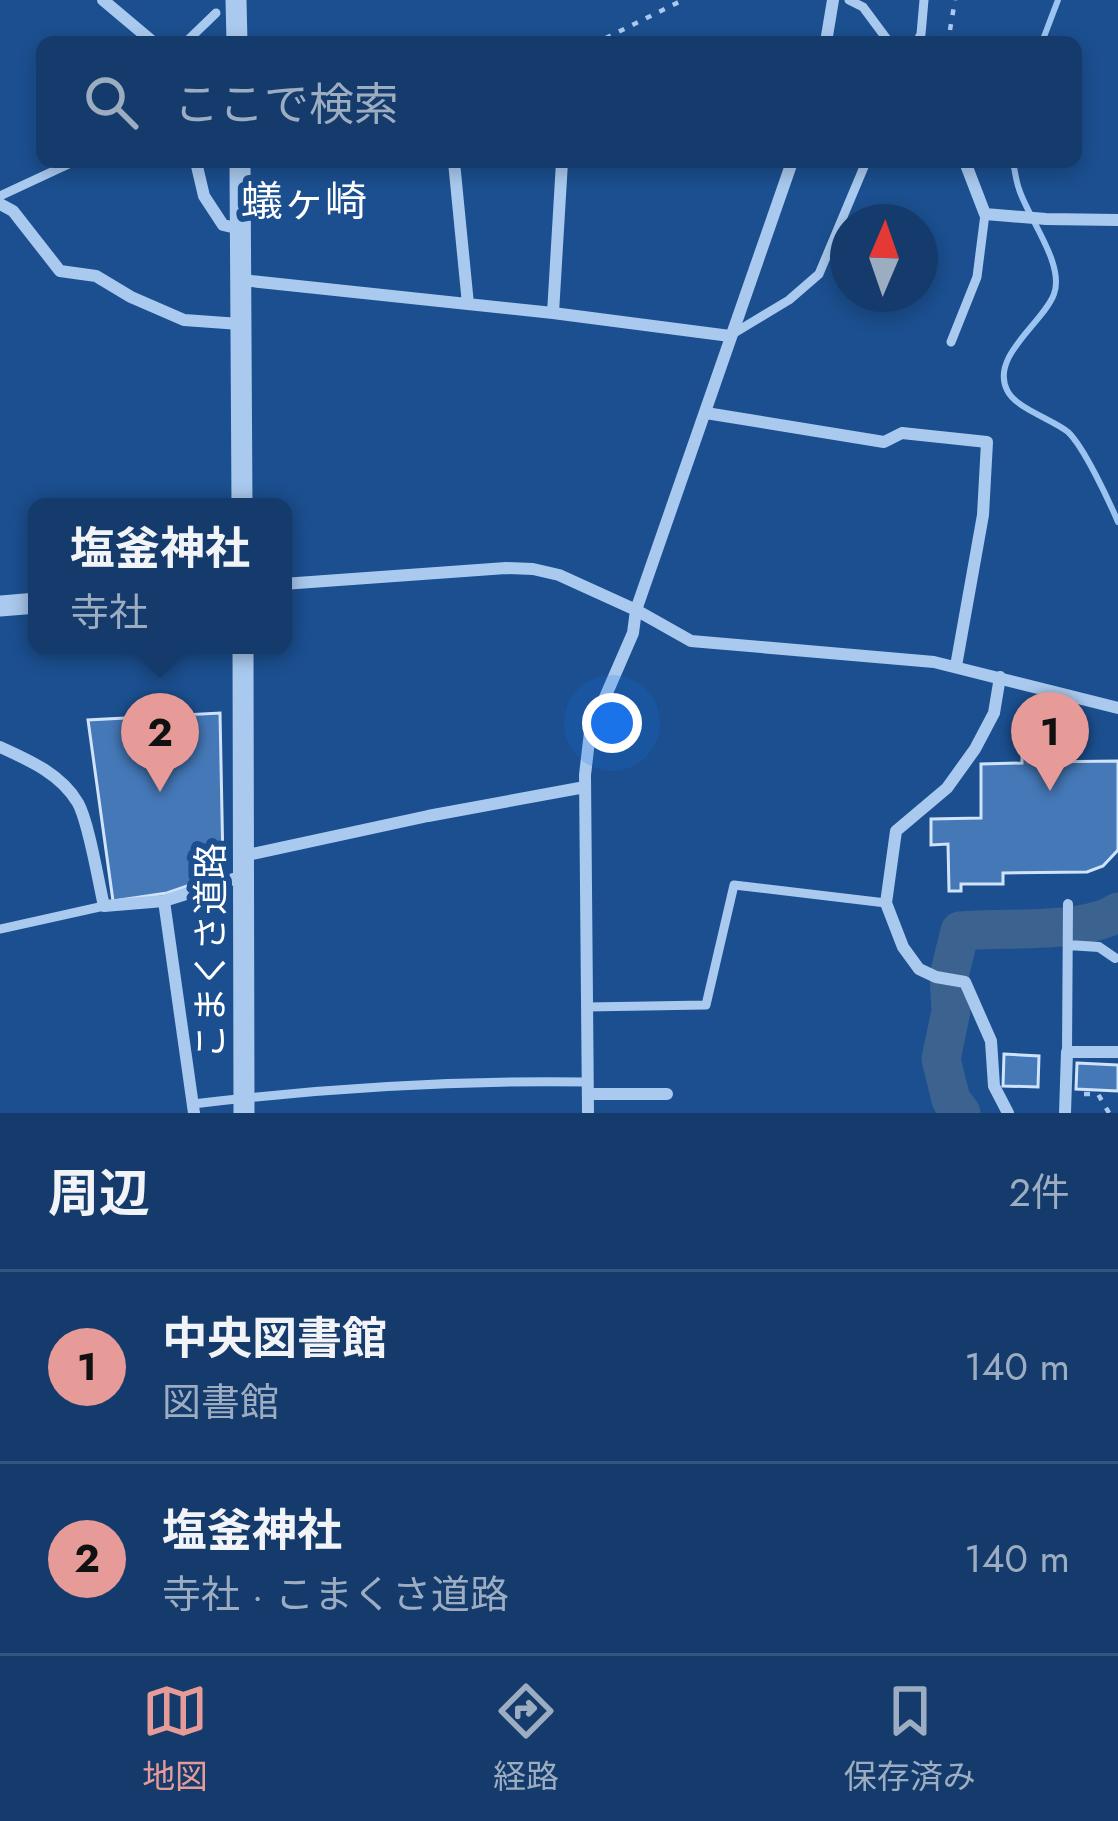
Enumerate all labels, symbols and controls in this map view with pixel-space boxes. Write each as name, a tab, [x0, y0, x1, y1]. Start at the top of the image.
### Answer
search box	[36, 36, 1082, 168]
icon: search	[78, 69, 144, 135]
text: ここで検索	[174, 72, 399, 137]
district label: 蟻ヶ崎	[241, 171, 367, 232]
north arrow	[830, 204, 938, 312]
popup	[28, 498, 292, 654]
text: 塩釜神社	[70, 516, 250, 581]
text: 寺社	[70, 584, 148, 641]
pin: 1	[1011, 692, 1089, 791]
pin: 2	[121, 693, 199, 792]
your location	[582, 693, 642, 753]
street label: こまくさ道路	[184, 843, 236, 1059]
text: 周辺	[48, 1156, 150, 1230]
text: 2件	[1009, 1164, 1070, 1221]
text: 中央図書館	[162, 1306, 387, 1371]
text: 1	[77, 1338, 97, 1395]
text: 140 m	[964, 1338, 1070, 1395]
text: 図書館	[162, 1374, 279, 1431]
text: 塩釜神社	[162, 1498, 342, 1563]
text: 2	[74, 1530, 100, 1587]
text: 140 m	[964, 1530, 1070, 1587]
text: 寺社 · こまくさ道路	[162, 1566, 509, 1623]
tab: 地図	[142, 1678, 208, 1800]
tab: 経路	[493, 1678, 559, 1800]
tab: 保存済み	[844, 1678, 976, 1800]

